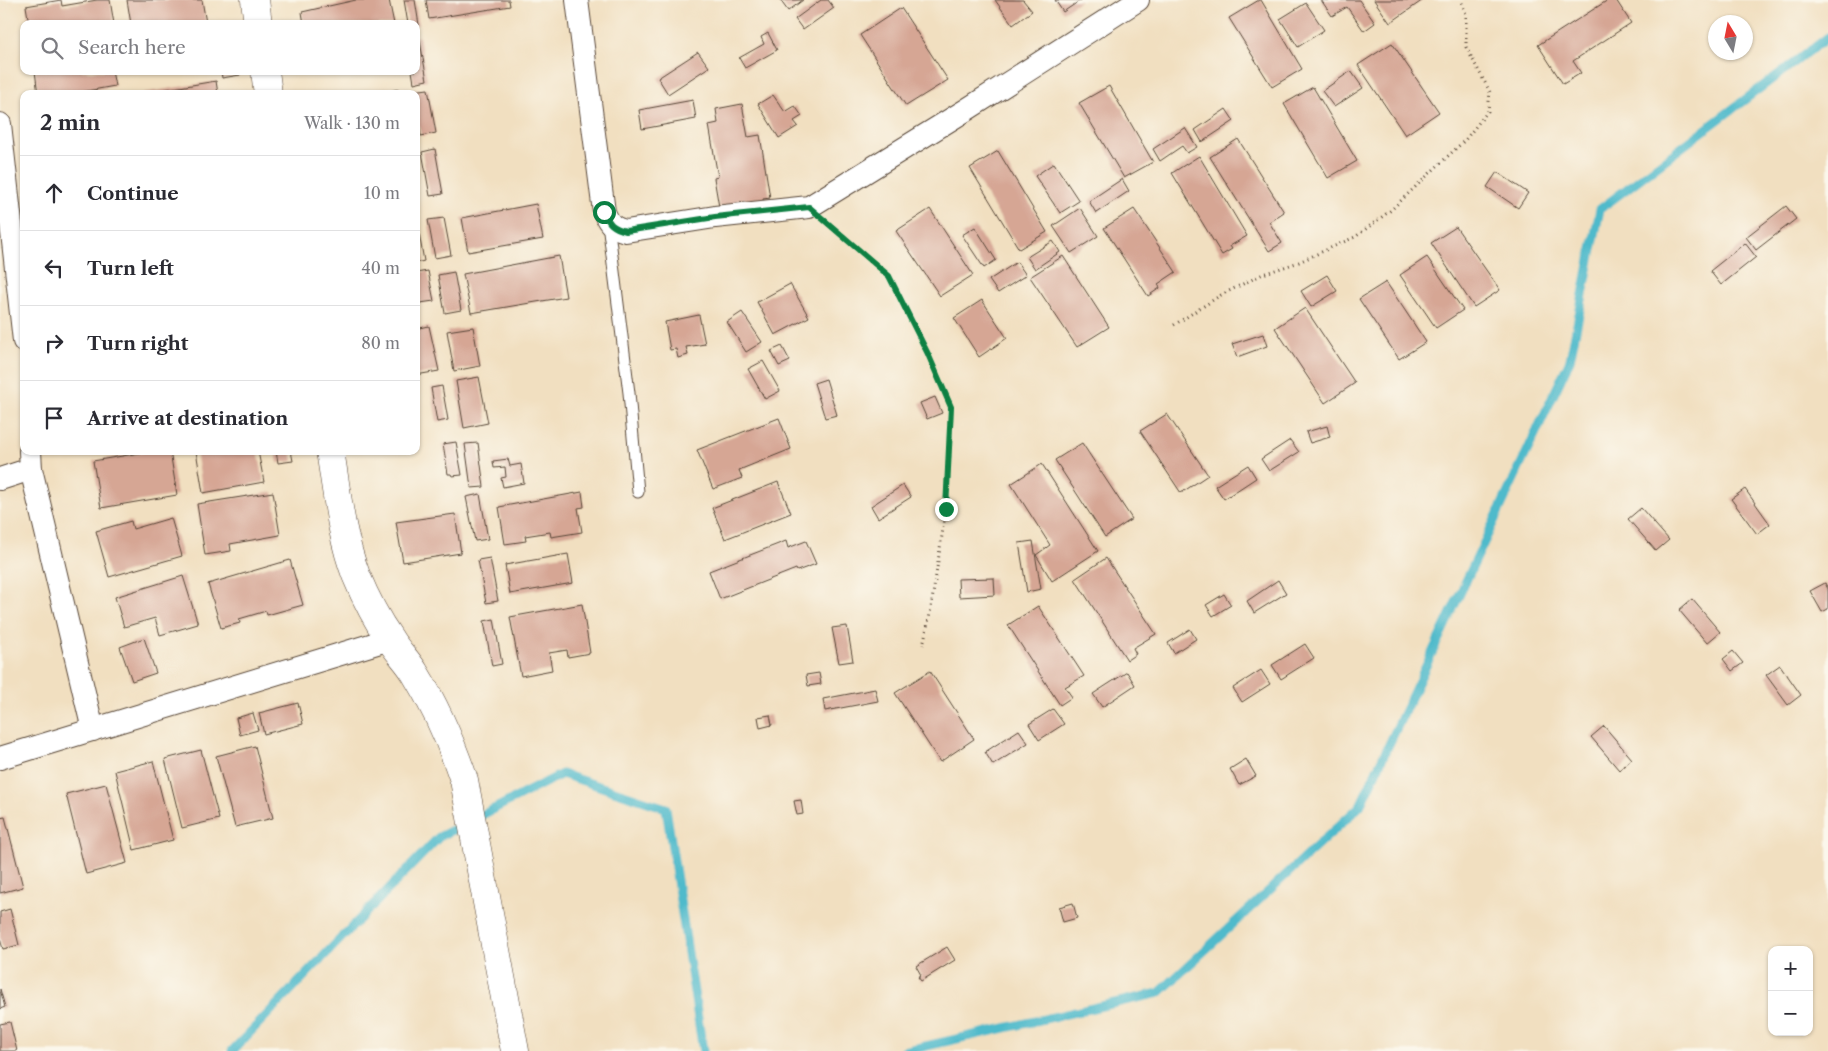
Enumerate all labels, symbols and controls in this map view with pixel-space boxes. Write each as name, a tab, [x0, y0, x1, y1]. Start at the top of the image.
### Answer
north arrow	[1708, 15, 1753, 60]
search box	[20, 20, 420, 75]
icon: search	[38, 34, 66, 62]
text: Search here	[78, 36, 186, 59]
text: 2 min	[40, 110, 100, 135]
text: Walk · 130 m	[304, 113, 400, 133]
icon: ahead	[40, 179, 68, 207]
text: Continue	[87, 182, 179, 205]
text: 10 m	[364, 183, 400, 203]
route start	[593, 201, 616, 224]
icon: left	[40, 254, 68, 282]
text: Turn left	[87, 257, 174, 280]
text: 40 m	[361, 258, 400, 278]
icon: right	[40, 329, 68, 357]
text: Turn right	[87, 332, 188, 355]
text: 80 m	[361, 333, 400, 353]
icon: arrive	[40, 404, 68, 432]
text: Arrive at destination	[87, 407, 288, 430]
route end	[935, 498, 958, 521]
map controls	[1768, 946, 1813, 1036]
button: +	[1768, 946, 1813, 991]
button: −	[1768, 991, 1813, 1036]

